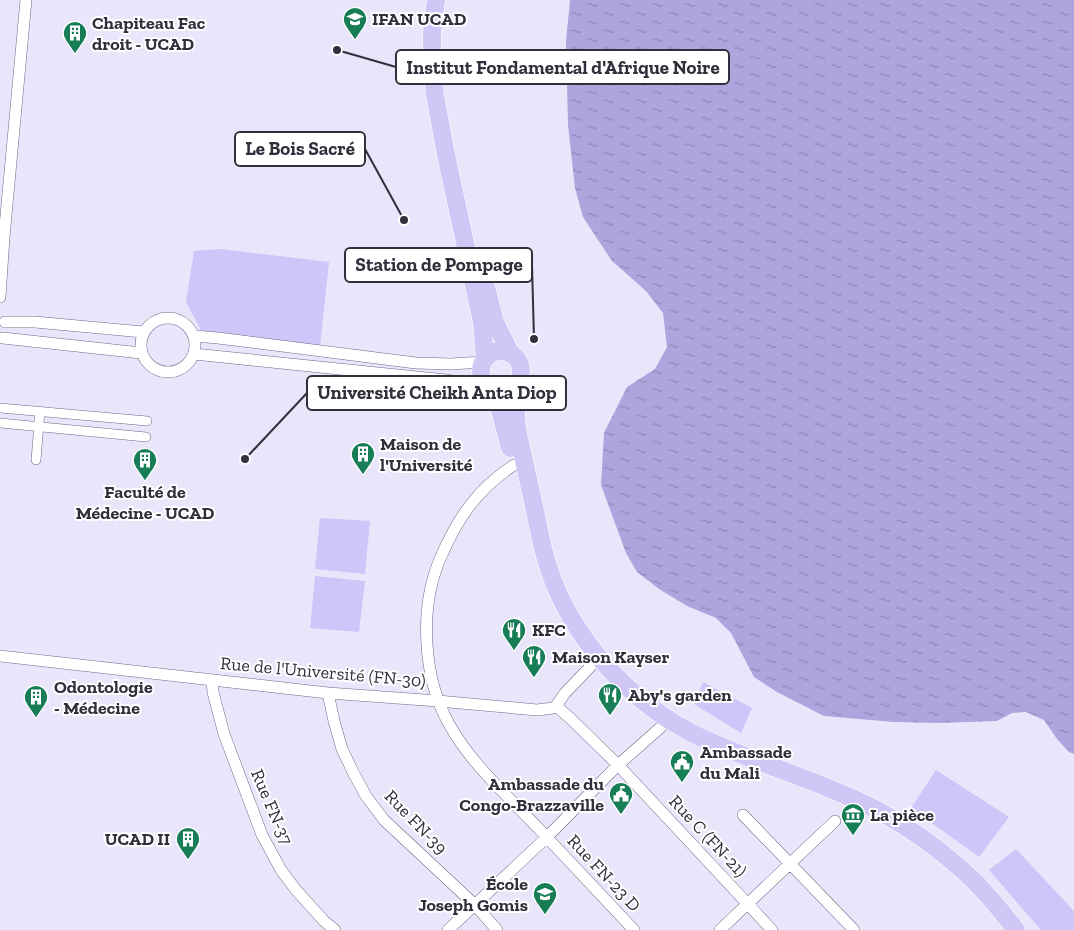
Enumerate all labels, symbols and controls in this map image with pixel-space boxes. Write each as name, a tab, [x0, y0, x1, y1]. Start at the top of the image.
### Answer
school or university icon: IFAN UCAD	[342, 6, 368, 40]
place label: IFAN UCAD	[372, 8, 467, 30]
place label: Chapiteau Fac droit - UCAD	[92, 12, 206, 55]
building icon: Chapiteau Fac droit - UCAD	[62, 20, 88, 54]
callout: Institut Fondamental d'Afrique Noire	[396, 50, 729, 84]
text: Institut Fondamental d'Afrique Noire	[406, 56, 720, 79]
callout: Le Bois Sacré	[235, 132, 365, 166]
text: Le Bois Sacré	[245, 137, 355, 160]
callout: Station de Pompage	[345, 248, 532, 282]
text: Station de Pompage	[355, 253, 523, 276]
callout: Université Cheikh Anta Diop	[307, 376, 566, 410]
text: Université Cheikh Anta Diop	[317, 381, 557, 404]
place label: Maison de l'Université	[380, 433, 473, 476]
building icon: Maison de l'Université	[350, 441, 376, 475]
building icon: Faculté de Médecine - UCAD	[132, 447, 158, 481]
place label: Faculté de Médecine - UCAD	[76, 481, 215, 524]
restaurant icon: KFC	[501, 617, 527, 651]
place label: KFC	[532, 619, 566, 641]
restaurant icon: Maison Kayser	[521, 644, 547, 678]
place label: Maison Kayser	[552, 646, 669, 668]
street label: Rue de l'Université (FN-30)	[219, 652, 427, 692]
place label: Odontologie - Médecine	[54, 676, 153, 719]
restaurant icon: Aby's garden	[597, 682, 623, 716]
building icon: Odontologie - Médecine	[23, 684, 49, 718]
place label: Aby's garden	[628, 684, 732, 706]
place label: Ambassade du Mali	[700, 741, 792, 784]
public building icon: Ambassade du Mali	[669, 749, 695, 783]
street label: Rue FN-37	[246, 766, 298, 849]
place label: Ambassade du Congo-Brazzaville	[459, 773, 604, 816]
public building icon: Ambassade du Congo-Brazzaville	[608, 781, 634, 815]
street label: Rue FN-39	[380, 785, 452, 859]
street label: Rue C (FN-21)	[664, 790, 752, 882]
museum icon: La pièce	[840, 802, 866, 836]
place label: La pièce	[870, 804, 934, 826]
building icon: UCAD II	[175, 826, 201, 860]
place label: UCAD II	[105, 828, 170, 850]
street label: Rue FN-23 D	[563, 830, 645, 916]
place label: École Joseph Gomis	[418, 873, 528, 916]
school or university icon: École Joseph Gomis	[532, 881, 558, 915]

